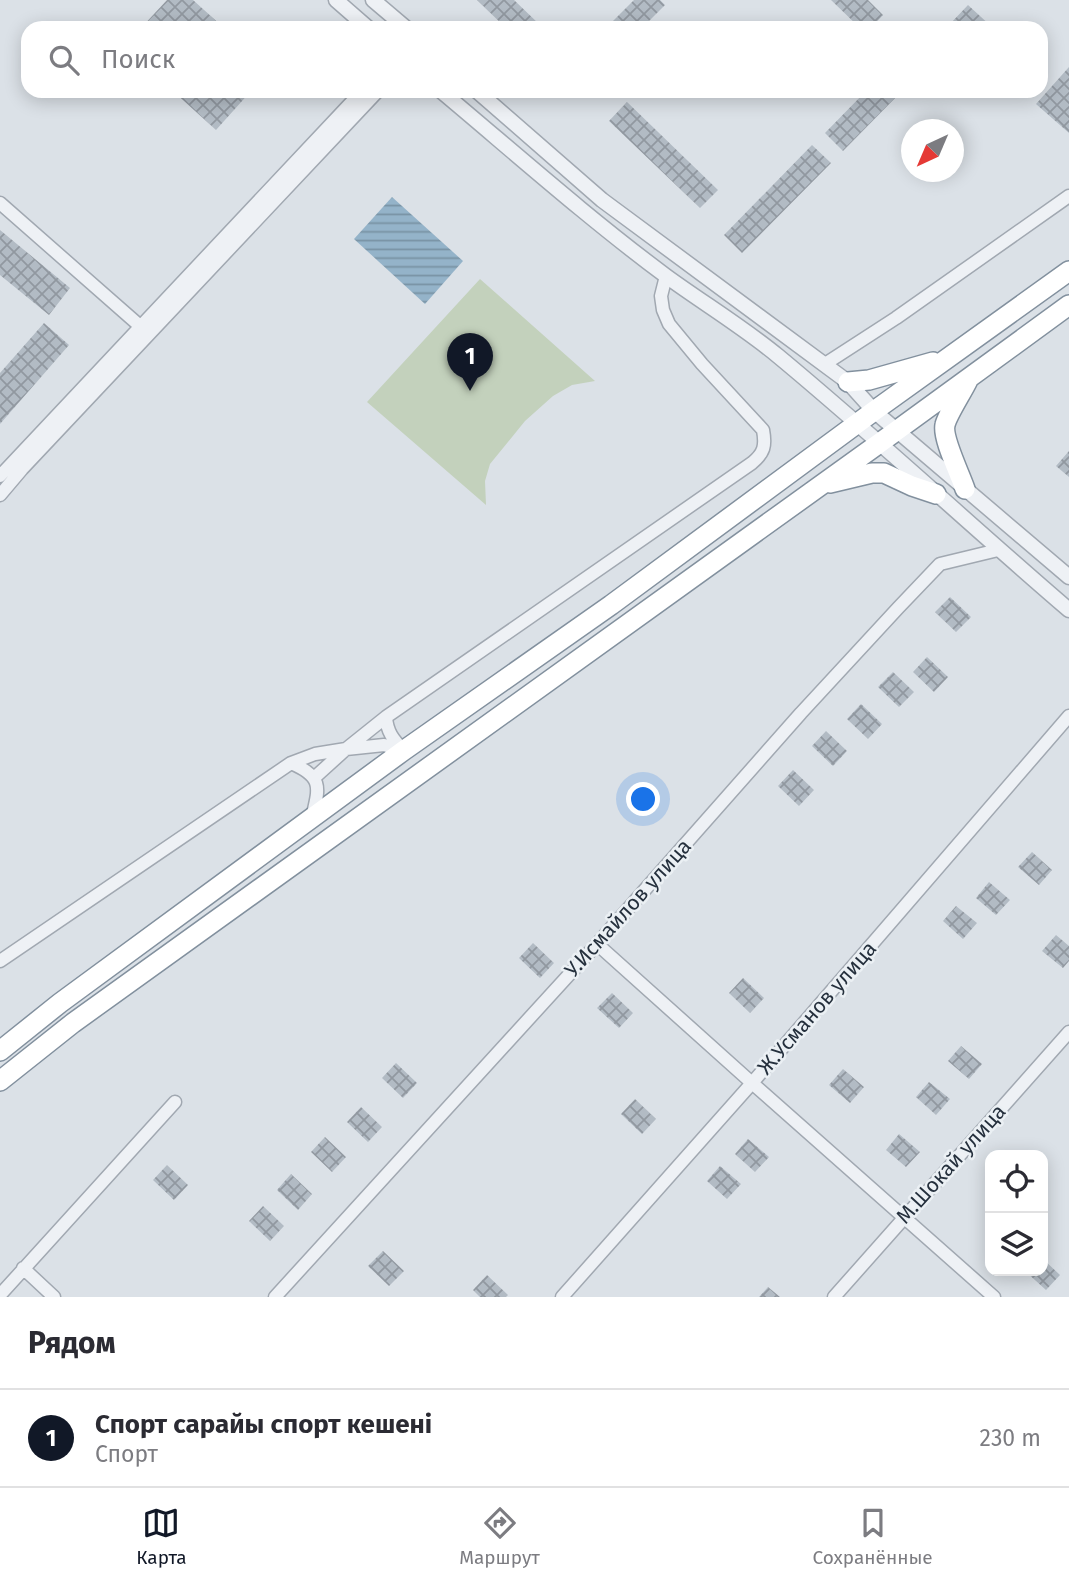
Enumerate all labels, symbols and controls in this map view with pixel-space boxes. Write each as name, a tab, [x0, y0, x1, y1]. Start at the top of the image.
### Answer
search box	[21, 21, 1048, 98]
icon: search	[45, 41, 83, 79]
text: Поиск	[101, 44, 175, 75]
north arrow	[901, 119, 964, 182]
pin: 1	[447, 333, 493, 391]
your location	[626, 782, 660, 816]
street label: У.Исмайлов улица	[559, 834, 697, 982]
street label: Ж.Усманов улица	[752, 936, 882, 1080]
street label: М.Шокай улица	[891, 1099, 1011, 1229]
map controls	[985, 1150, 1048, 1276]
button: locate	[985, 1150, 1048, 1213]
button: layers	[985, 1213, 1048, 1276]
text: Рядом	[28, 1325, 116, 1361]
text: Спорт сарайы спорт кешені	[95, 1409, 432, 1440]
text: 1	[46, 1424, 56, 1452]
text: 230 m	[980, 1424, 1041, 1452]
text: Спорт	[95, 1440, 158, 1468]
tab: Карта	[136, 1504, 187, 1569]
tab: Маршрут	[459, 1504, 540, 1569]
tab: Сохранённые	[812, 1504, 933, 1569]

